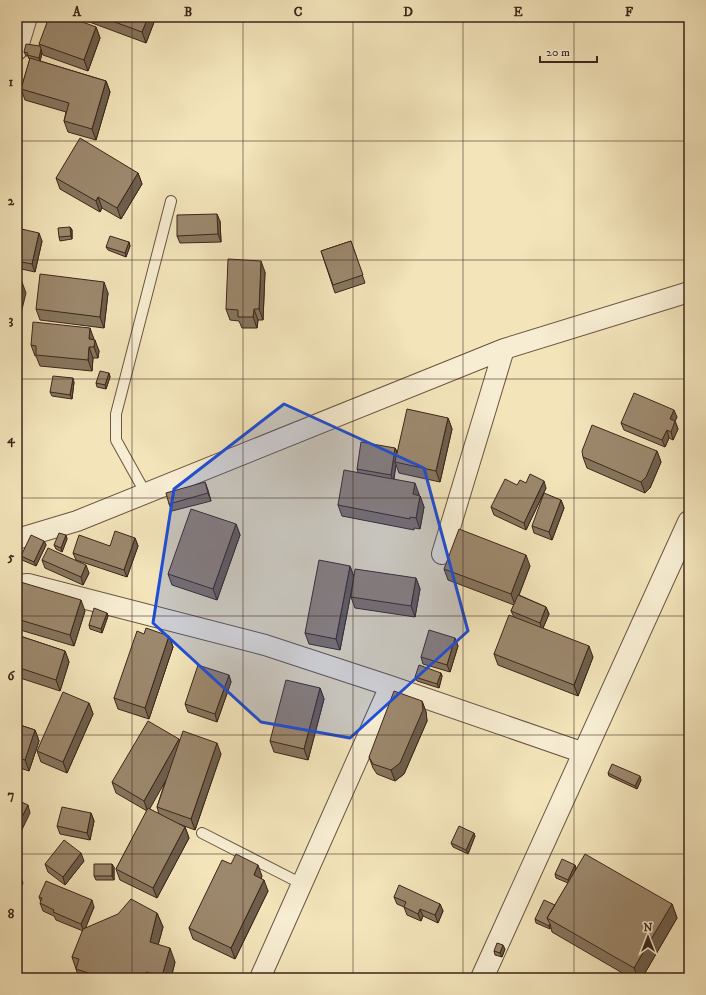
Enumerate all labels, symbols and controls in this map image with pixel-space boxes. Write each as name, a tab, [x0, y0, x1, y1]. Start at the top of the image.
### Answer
text: A	[72, 4, 82, 20]
text: B	[184, 4, 192, 20]
text: C	[294, 4, 303, 20]
text: D	[403, 4, 413, 20]
text: E	[513, 4, 523, 20]
text: F	[625, 4, 634, 20]
scale bar	[540, 38, 597, 64]
text: 20 m	[546, 45, 570, 60]
text: 1	[9, 74, 14, 90]
text: 2	[8, 193, 15, 209]
text: 3	[9, 312, 14, 328]
text: 4	[6, 431, 15, 448]
text: 5	[7, 549, 15, 565]
text: 6	[8, 668, 16, 684]
text: 7	[8, 787, 15, 803]
text: 8	[8, 906, 15, 922]
north arrow	[628, 917, 668, 957]
text: N	[643, 921, 653, 935]

